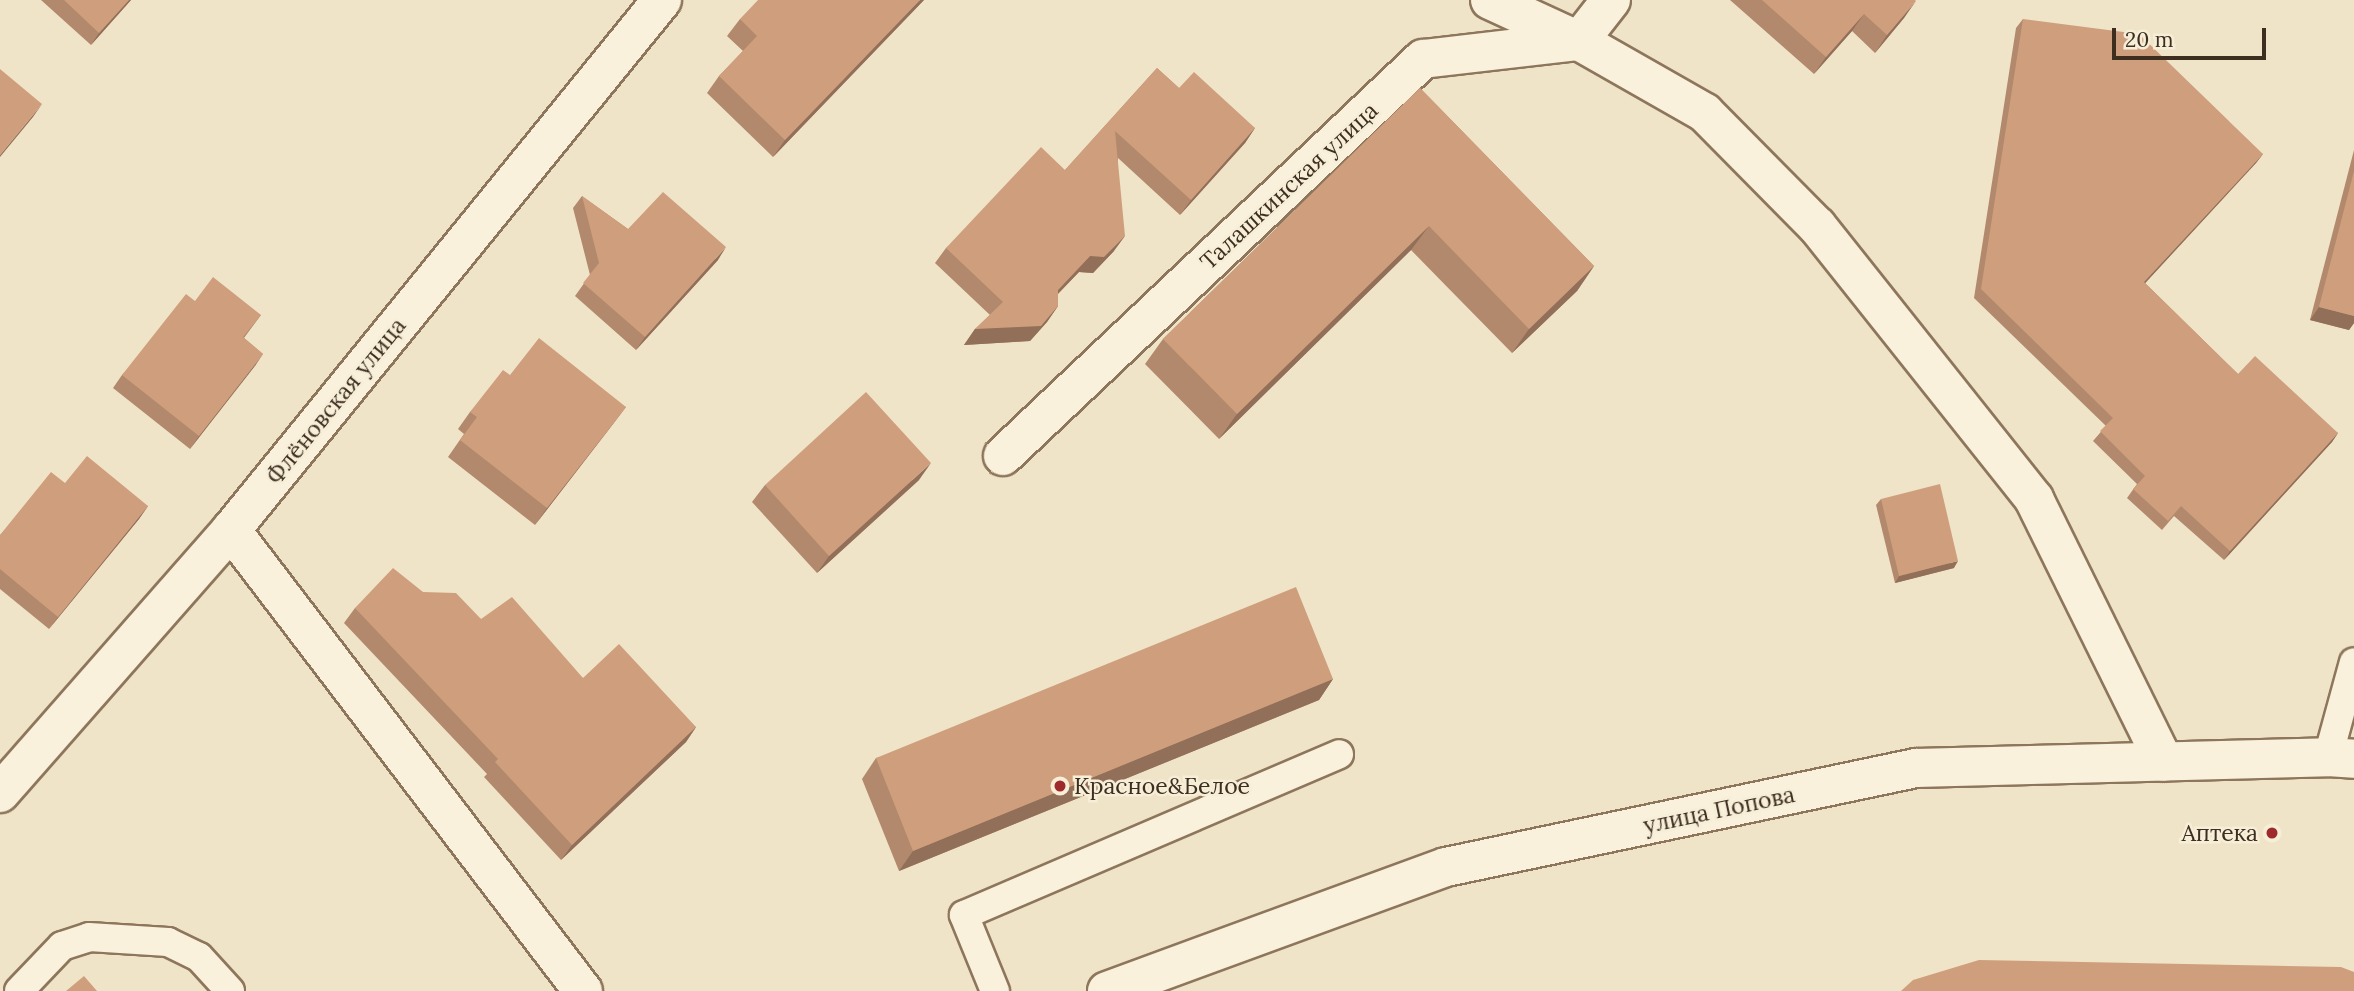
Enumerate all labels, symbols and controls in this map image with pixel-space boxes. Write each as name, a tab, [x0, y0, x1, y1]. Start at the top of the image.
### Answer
scale bar	[2116, 14, 2270, 58]
text: 20 m	[2125, 26, 2174, 53]
street label: Талашкинская улица	[1194, 97, 1384, 275]
street label: Флёновская улица	[261, 312, 411, 490]
place label: Красное&Белое	[1074, 772, 1250, 800]
marker: Красное&Белое	[1052, 778, 1068, 794]
street label: улица Попова	[1641, 780, 1797, 840]
place label: Аптека	[2181, 819, 2258, 847]
marker: Аптека	[2264, 825, 2280, 841]

